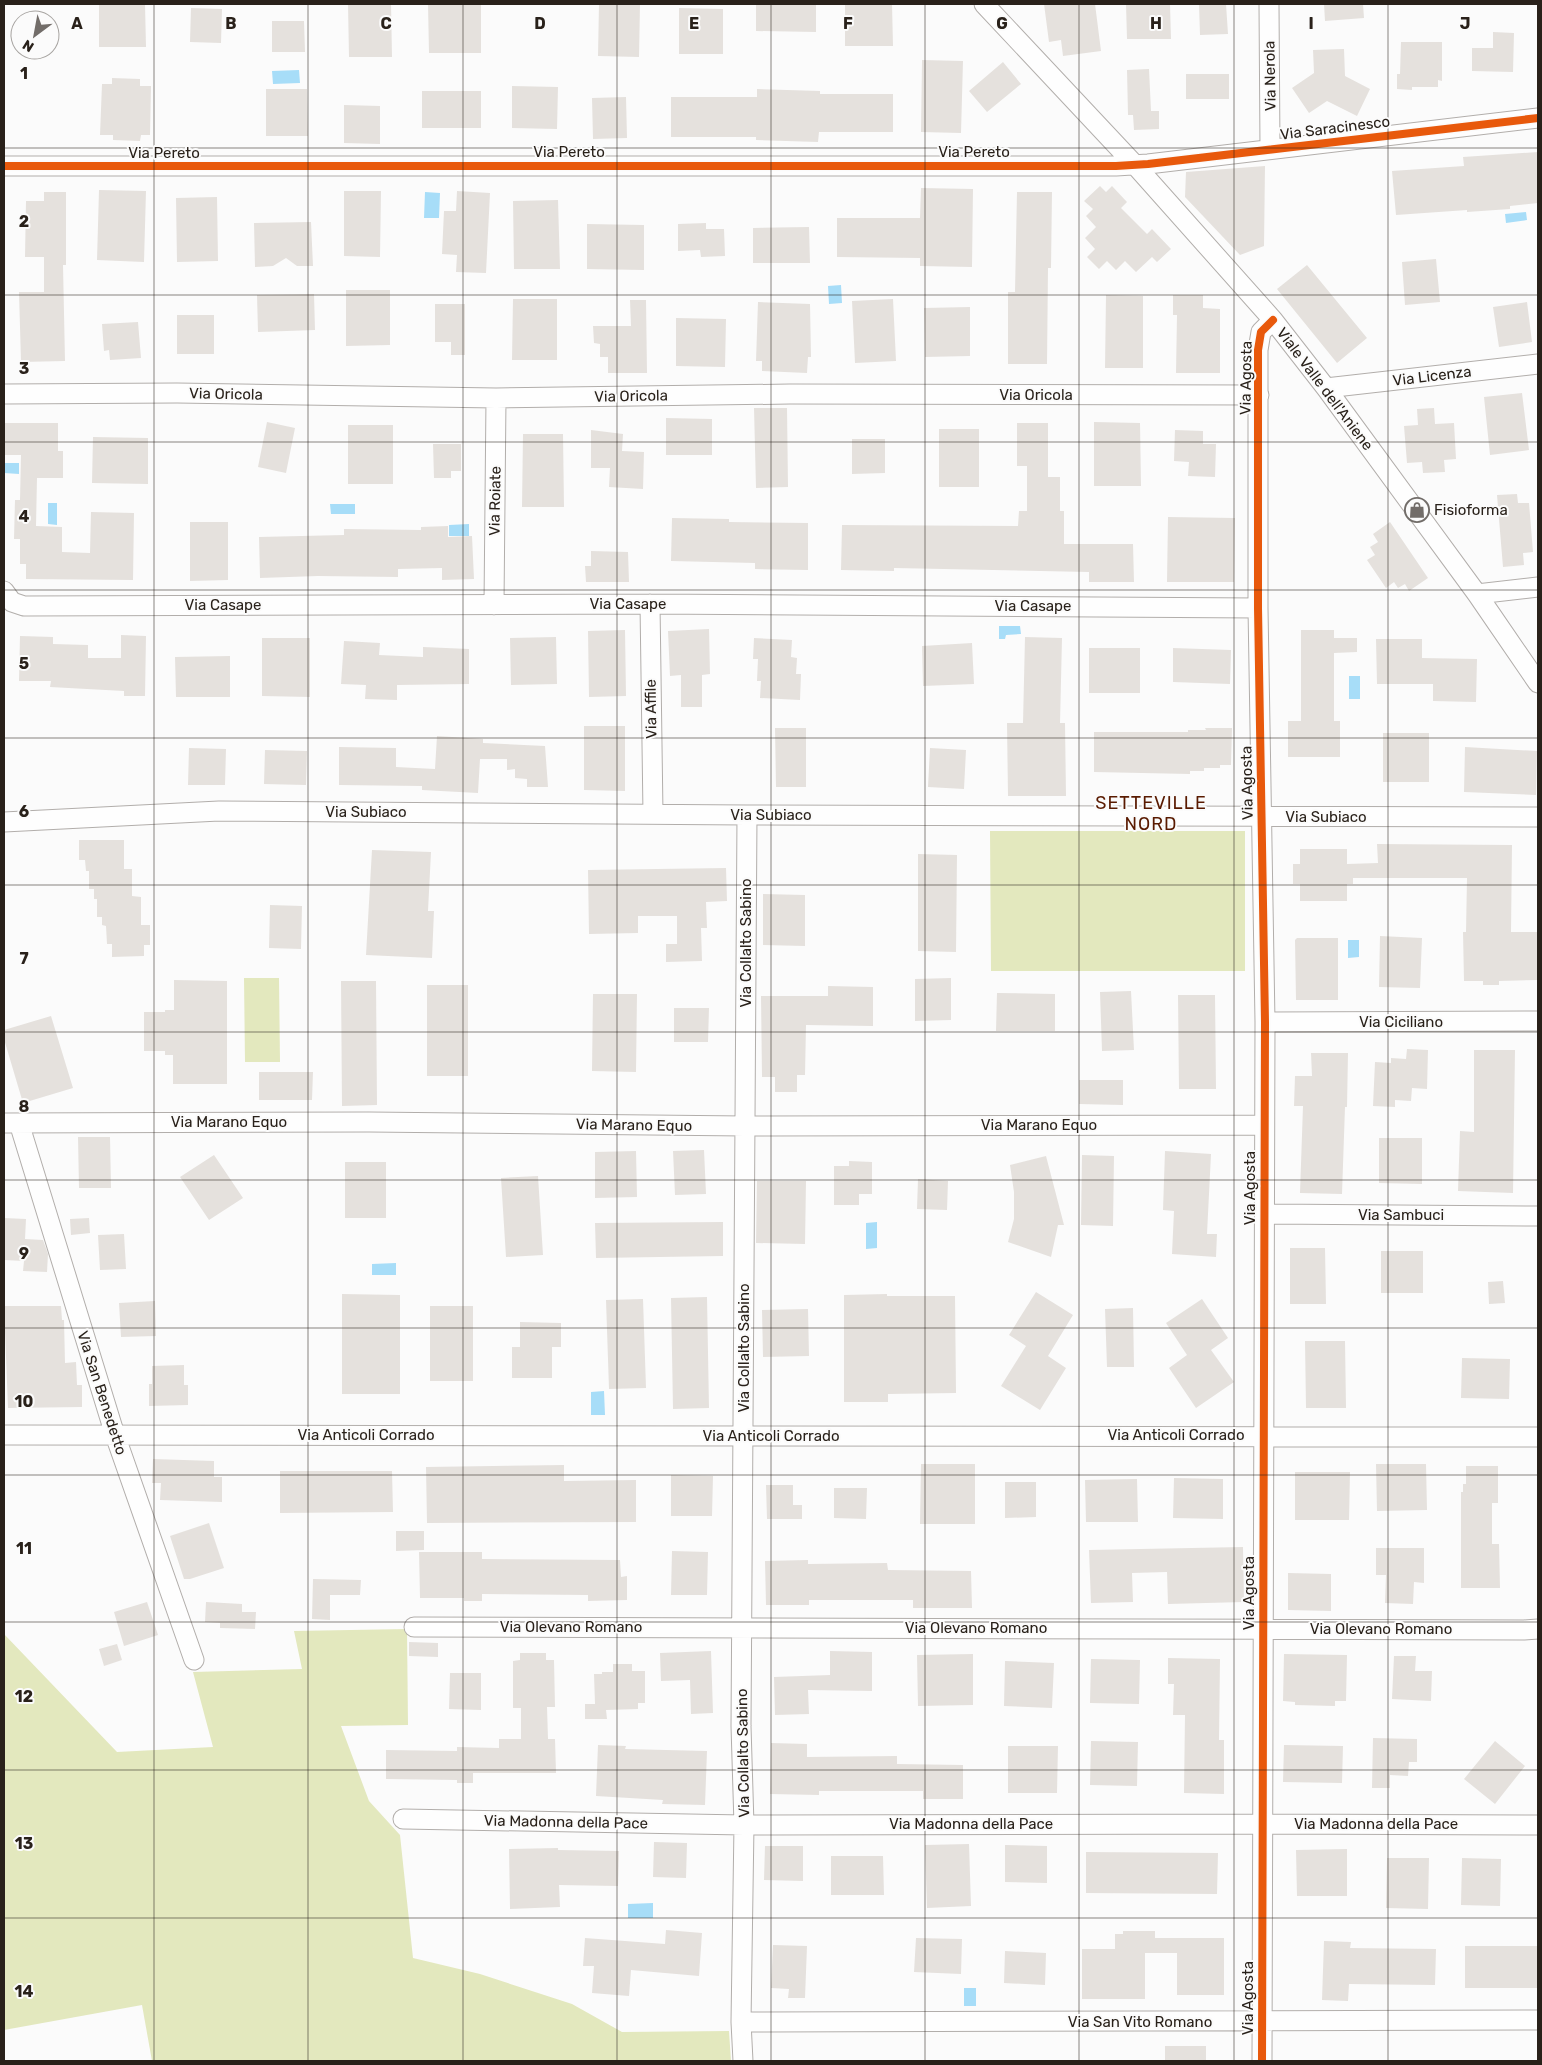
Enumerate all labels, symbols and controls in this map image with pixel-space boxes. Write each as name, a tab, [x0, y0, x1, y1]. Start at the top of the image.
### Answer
north arrow	[10, 10, 60, 60]
text: A	[71, 14, 83, 33]
text: B	[225, 14, 237, 33]
text: C	[380, 14, 392, 33]
text: D	[534, 14, 546, 33]
text: E	[689, 14, 699, 33]
text: F	[843, 14, 853, 33]
text: G	[996, 14, 1008, 33]
text: H	[1150, 14, 1162, 33]
text: I	[1308, 14, 1314, 33]
text: J	[1460, 14, 1470, 33]
text: N	[20, 36, 37, 55]
street label: Via Nerola	[1260, 41, 1280, 111]
text: 1	[20, 64, 28, 83]
street label: Via Saracinesco	[1279, 112, 1391, 144]
street label: Via Pereto	[533, 143, 605, 161]
street label: Via Pereto	[938, 143, 1010, 161]
street label: Via Pereto	[128, 144, 200, 162]
text: 2	[19, 212, 29, 231]
street label: Viale Valle dell'Aniene	[1273, 324, 1377, 454]
street label: Via Agosta	[1236, 341, 1256, 415]
text: 3	[19, 359, 29, 378]
street label: Via Licenza	[1392, 362, 1472, 390]
street label: Via Oricola	[189, 384, 263, 404]
street label: Via Oricola	[594, 386, 668, 406]
street label: Via Oricola	[999, 386, 1073, 404]
street label: Via Roiate	[485, 466, 505, 536]
shop icon: Fisioforma	[1404, 497, 1430, 523]
place label: Fisioforma	[1434, 501, 1508, 519]
text: 4	[19, 507, 30, 526]
street label: Via Casape	[590, 595, 666, 613]
street label: Via Casape	[185, 596, 261, 614]
street label: Via Casape	[995, 597, 1071, 615]
text: 5	[19, 654, 29, 673]
street label: Via Affile	[641, 679, 661, 739]
street label: Via Agosta	[1237, 746, 1257, 820]
district label: SETTEVILLE NORD	[1095, 792, 1207, 835]
text: 6	[19, 802, 29, 821]
street label: Via Subiaco	[325, 803, 407, 821]
street label: Via Subiaco	[730, 806, 812, 824]
street label: Via Subiaco	[1285, 808, 1367, 826]
street label: Via Collalto Sabino	[737, 878, 755, 1008]
text: 7	[19, 949, 29, 968]
street label: Via Ciciliano	[1359, 1013, 1443, 1031]
text: 8	[19, 1097, 30, 1116]
street label: Via Marano Equo	[171, 1113, 287, 1131]
street label: Via Marano Equo	[576, 1115, 692, 1135]
street label: Via Marano Equo	[981, 1116, 1097, 1134]
street label: Via Agosta	[1241, 1151, 1259, 1225]
street label: Via Sambuci	[1358, 1206, 1444, 1224]
text: 9	[19, 1244, 29, 1263]
street label: Via Collalto Sabino	[735, 1283, 753, 1413]
street label: Via San Benedetto	[73, 1329, 131, 1457]
text: 10	[15, 1392, 34, 1411]
street label: Via Anticoli Corrado	[297, 1426, 435, 1444]
street label: Via Anticoli Corrado	[1107, 1426, 1245, 1444]
street label: Via Anticoli Corrado	[702, 1427, 840, 1445]
text: 11	[16, 1539, 32, 1558]
street label: Via Agosta	[1240, 1556, 1258, 1630]
street label: Via Olevano Romano	[500, 1618, 642, 1636]
street label: Via Olevano Romano	[905, 1619, 1047, 1637]
street label: Via Olevano Romano	[1310, 1620, 1452, 1638]
text: 12	[15, 1687, 33, 1706]
street label: Via Collalto Sabino	[733, 1688, 753, 1818]
street label: Via Madonna della Pace	[484, 1812, 648, 1832]
street label: Via Madonna della Pace	[889, 1815, 1053, 1833]
street label: Via Madonna della Pace	[1294, 1815, 1458, 1833]
text: 13	[15, 1834, 33, 1853]
street label: Via Agosta	[1239, 1961, 1257, 2035]
text: 14	[15, 1982, 34, 2001]
street label: Via San Vito Romano	[1068, 2013, 1212, 2031]

